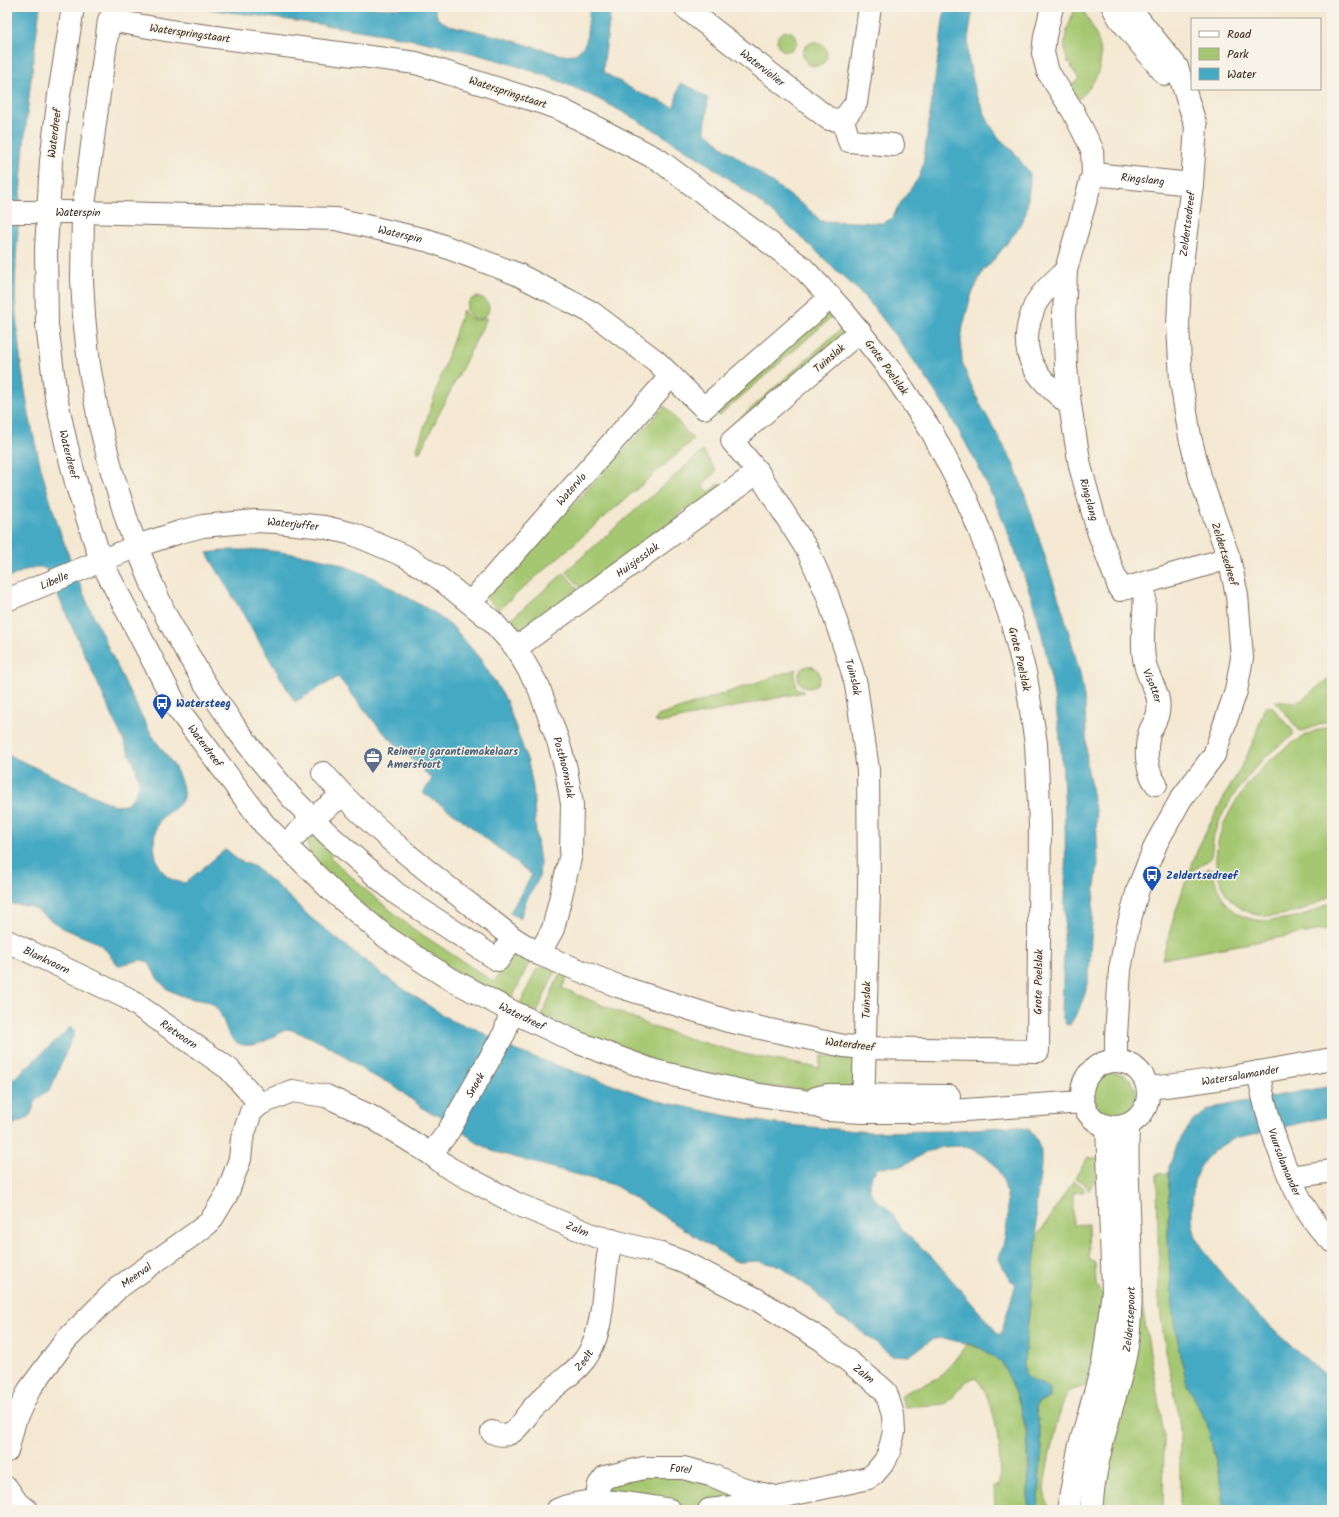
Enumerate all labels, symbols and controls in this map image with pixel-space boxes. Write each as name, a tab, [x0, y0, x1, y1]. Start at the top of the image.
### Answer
legend	[1191, 18, 1321, 90]
street label: Waterspringstaart	[148, 19, 232, 49]
text: Road	[1227, 25, 1252, 44]
street label: Waterviolier	[736, 45, 789, 92]
text: Park	[1227, 45, 1249, 64]
text: Water	[1227, 65, 1257, 84]
street label: Waterspringstaart	[466, 72, 550, 114]
street label: Waterdreef	[43, 105, 67, 159]
street label: Ringslang	[1120, 169, 1165, 191]
street label: Zeldertsedreef	[1175, 188, 1201, 258]
street label: Waterspin	[55, 204, 101, 222]
street label: Waterspin	[376, 221, 424, 249]
street label: Grote Poelslak	[860, 336, 913, 400]
street label: Tuinslak	[810, 339, 850, 378]
street label: Waterdreef	[53, 428, 83, 483]
street label: Watervlo	[552, 469, 591, 510]
street label: Ringslang	[1074, 476, 1103, 523]
street label: Waterjuffer	[267, 514, 321, 537]
street label: Zeldertsedreef	[1206, 520, 1243, 590]
street label: Huisjesslak	[612, 538, 664, 583]
street label: Libelle	[37, 567, 72, 595]
street label: Grote Poelslak	[1003, 625, 1035, 694]
street label: Tuinslak	[839, 657, 865, 698]
street label: Visotter	[1137, 666, 1167, 705]
bus stop icon: Watersteeg	[151, 692, 173, 720]
place label: Watersteeg	[176, 695, 231, 713]
street label: Waterdreef	[182, 721, 228, 773]
street label: Posthoornslak	[547, 734, 579, 801]
place label: Reinerie garantiemakelaars Amersfoort	[387, 743, 519, 774]
office icon: Reinerie garantiemakelaars Amersfoort	[362, 746, 384, 774]
bus stop icon: Zeldertsedreef	[1141, 864, 1163, 892]
place label: Zeldertsedreef	[1166, 867, 1239, 885]
street label: Blankvoorn	[20, 942, 73, 980]
street label: Grote Poelslak	[1029, 948, 1049, 1015]
street label: Tuinslak	[858, 980, 876, 1019]
street label: Waterdreef	[495, 998, 550, 1037]
street label: Rietvoorn	[156, 1015, 201, 1054]
street label: Waterdreef	[824, 1033, 878, 1057]
street label: Watersalamander	[1200, 1061, 1282, 1091]
street label: Snoek	[461, 1069, 491, 1102]
street label: Vuursalamander	[1262, 1126, 1306, 1201]
street label: Zalm	[563, 1217, 592, 1243]
street label: Meerval	[117, 1258, 156, 1293]
street label: Zeldertsepoort	[1118, 1286, 1141, 1354]
street label: Zeelt	[571, 1346, 600, 1376]
street label: Zalm	[848, 1360, 878, 1389]
street label: Forel	[670, 1460, 694, 1480]

